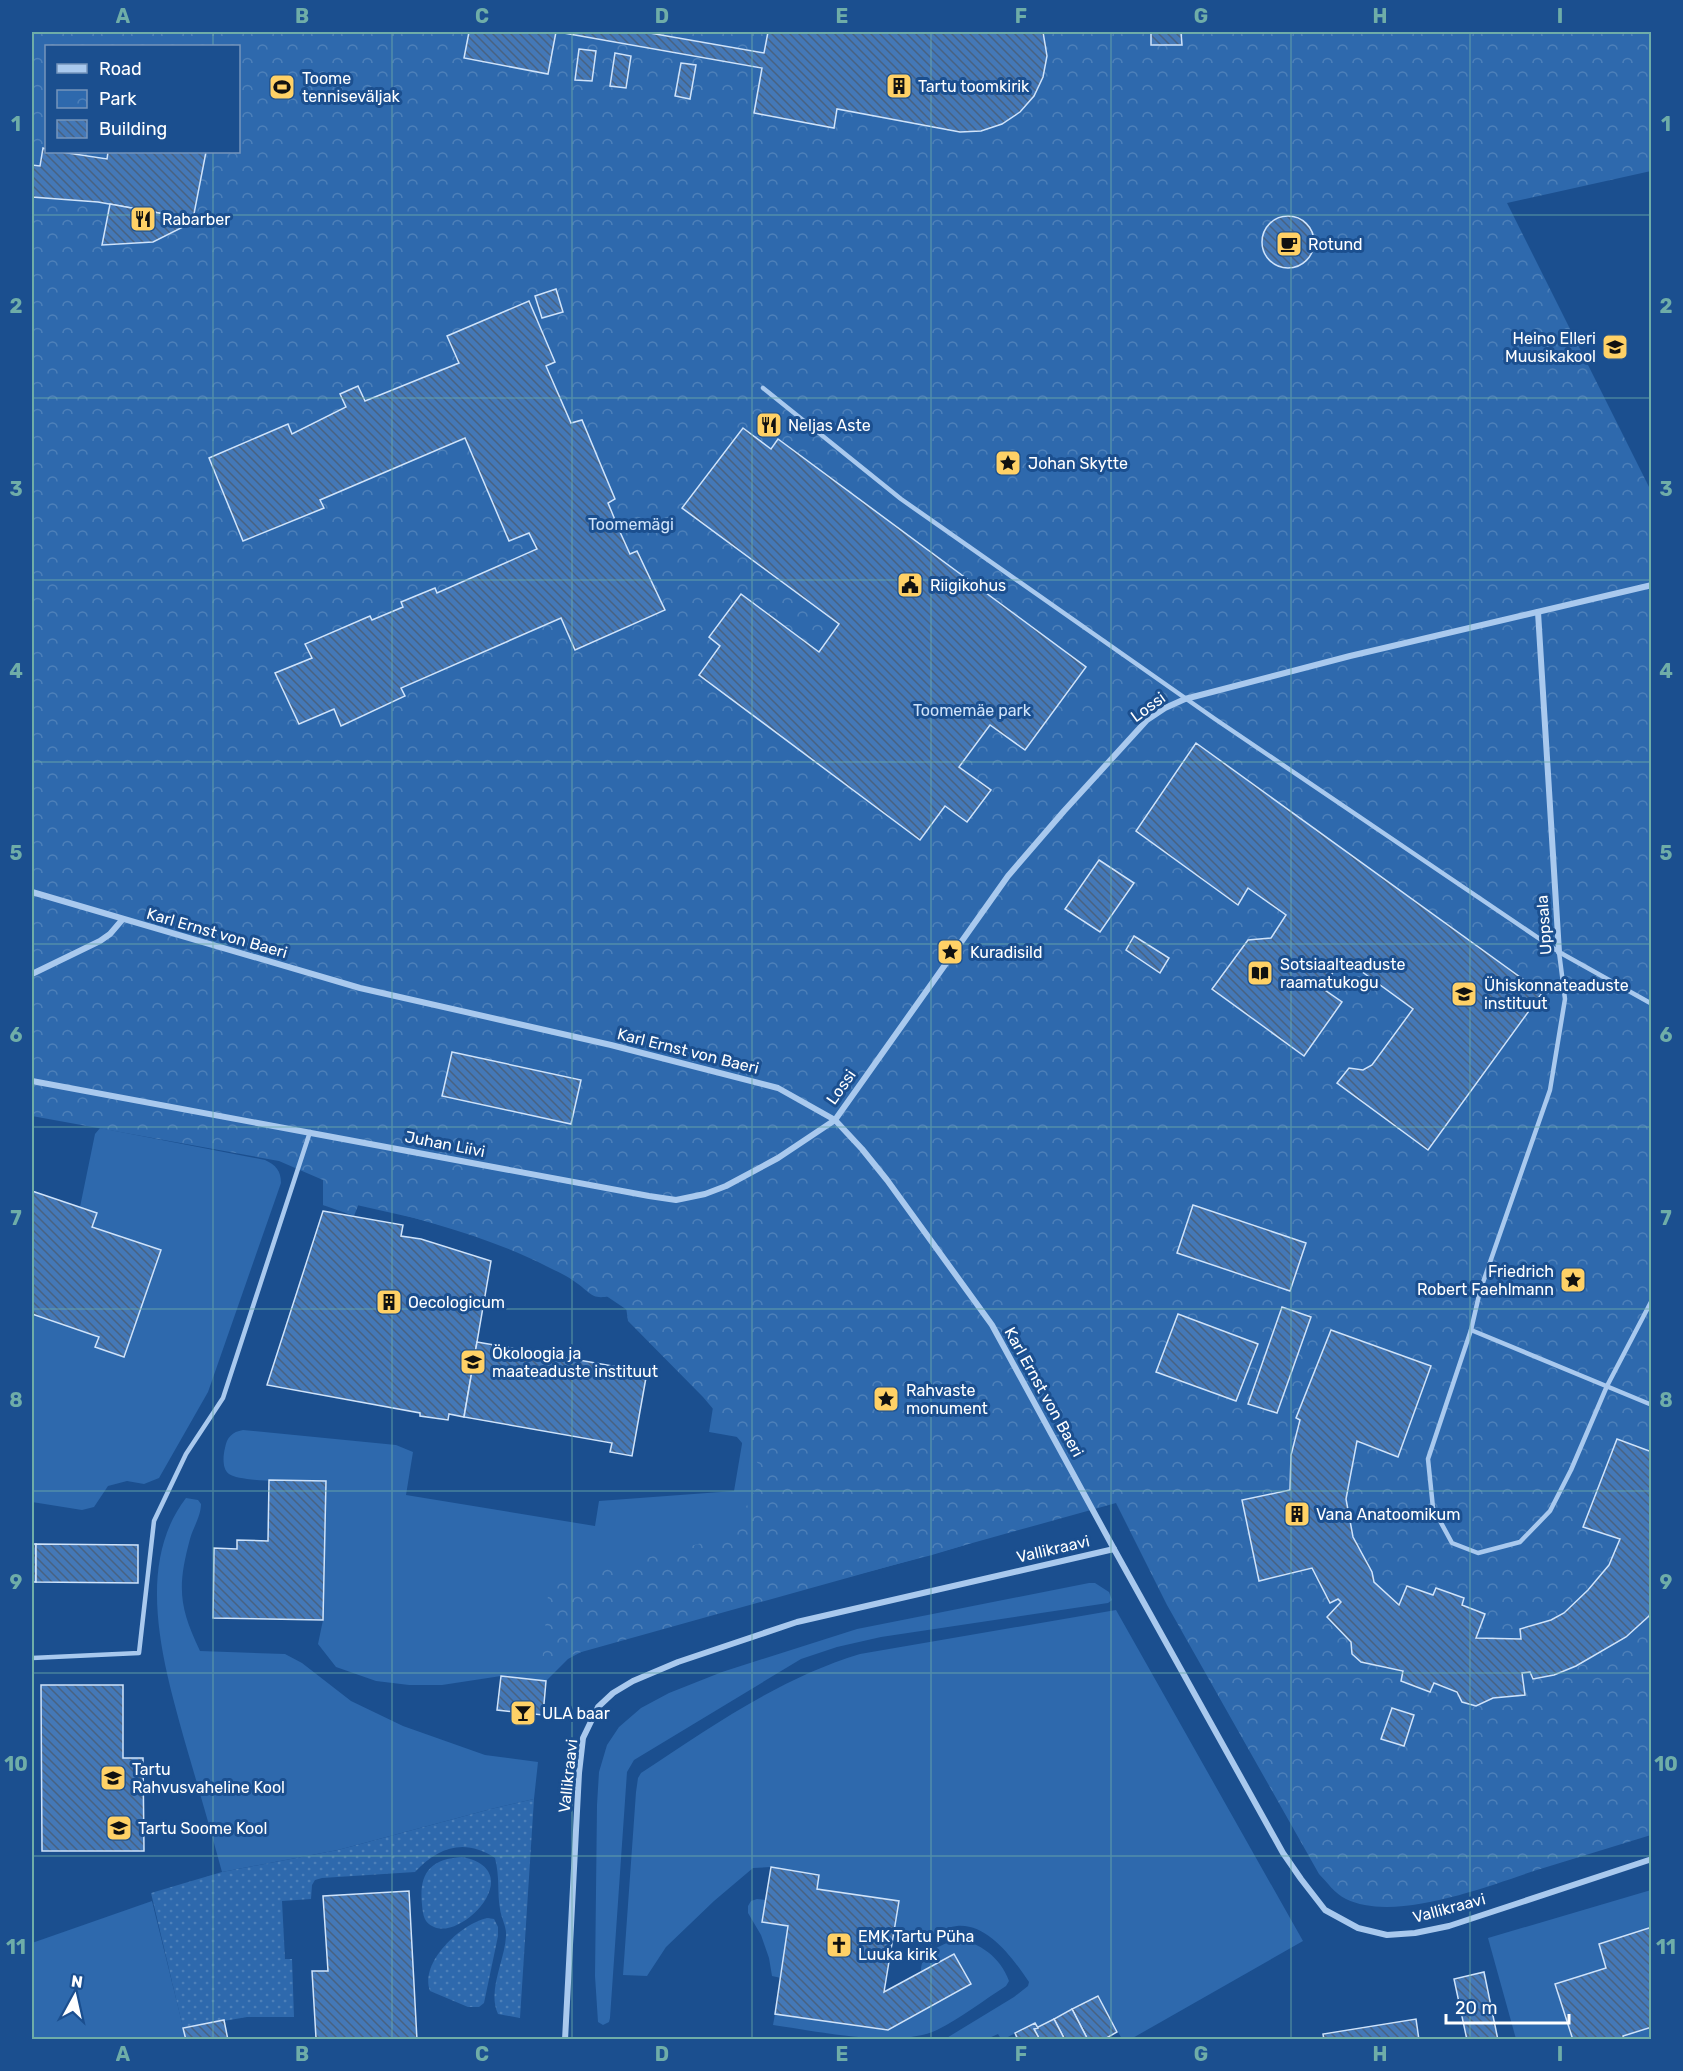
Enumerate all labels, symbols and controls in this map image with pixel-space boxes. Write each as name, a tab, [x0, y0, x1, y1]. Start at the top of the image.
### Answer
text: A	[116, 4, 131, 28]
text: B	[295, 4, 309, 28]
text: C	[475, 4, 489, 28]
text: D	[655, 4, 669, 28]
text: E	[836, 4, 848, 28]
text: F	[1015, 4, 1027, 28]
text: G	[1194, 4, 1208, 28]
text: H	[1373, 4, 1387, 28]
text: I	[1557, 4, 1563, 28]
legend	[45, 45, 240, 153]
text: Road	[99, 58, 142, 80]
place label: Toome tenniseväljak	[302, 69, 400, 106]
building icon: Tartu toomkirik	[884, 71, 914, 101]
sports icon: Toome tenniseväljak	[267, 72, 297, 102]
place label: Tartu toomkirik	[918, 77, 1030, 96]
text: Park	[99, 88, 137, 110]
text: 1	[11, 112, 21, 136]
text: 1	[1661, 112, 1671, 136]
text: Building	[99, 118, 167, 140]
restaurant icon: Rabarber	[128, 204, 158, 234]
place label: Rabarber	[162, 210, 230, 229]
cafe icon: Rotund	[1274, 229, 1304, 259]
place label: Rotund	[1308, 235, 1363, 254]
text: 2	[10, 294, 23, 318]
text: 2	[1660, 294, 1673, 318]
place label: Heino Elleri Muusikakool	[1505, 329, 1596, 366]
school or university icon: Heino Elleri Muusikakool	[1600, 332, 1630, 362]
restaurant icon: Neljas Aste	[754, 410, 784, 440]
place label: Neljas Aste	[788, 416, 871, 435]
place icon: Johan Skytte	[993, 448, 1023, 478]
place label: Johan Skytte	[1028, 454, 1128, 473]
text: 3	[9, 477, 23, 501]
text: 3	[1659, 477, 1673, 501]
park label: Toomemägi	[588, 515, 674, 534]
public building icon: Riigikohus	[895, 570, 925, 600]
place label: Riigikohus	[930, 576, 1006, 595]
text: 4	[9, 659, 23, 683]
text: 4	[1659, 659, 1673, 683]
street label: Lossi	[1127, 688, 1169, 726]
park label: Toomemäe park	[913, 701, 1032, 720]
text: 5	[10, 841, 23, 865]
text: 5	[1660, 841, 1673, 865]
street label: Uppsala	[1532, 894, 1556, 956]
street label: Karl Ernst von Baeri	[144, 904, 290, 962]
place icon: Kuradisild	[935, 937, 965, 967]
place label: Kuradisild	[970, 943, 1043, 962]
place label: Sotsiaalteaduste raamatukogu	[1280, 955, 1406, 992]
library icon: Sotsiaalteaduste raamatukogu	[1245, 958, 1275, 988]
place label: Ühiskonnateaduste instituut	[1484, 976, 1629, 1013]
school or university icon: Ühiskonnateaduste instituut	[1449, 979, 1479, 1009]
text: 6	[9, 1023, 23, 1047]
text: 6	[1659, 1023, 1673, 1047]
street label: Karl Ernst von Baeri	[615, 1024, 761, 1078]
street label: Lossi	[822, 1066, 860, 1108]
street label: Juhan Liivi	[403, 1127, 487, 1161]
text: 7	[10, 1206, 22, 1230]
text: 7	[1660, 1206, 1672, 1230]
place label: Friedrich Robert Faehlmann	[1417, 1262, 1554, 1299]
place icon: Friedrich Robert Faehlmann	[1558, 1265, 1588, 1295]
building icon: Oecologicum	[374, 1287, 404, 1317]
place label: Oecologicum	[408, 1293, 505, 1312]
street label: Karl Ernst von Baeri	[1000, 1324, 1088, 1460]
place label: Ökoloogia ja maateaduste instituut	[492, 1344, 658, 1381]
school or university icon: Ökoloogia ja maateaduste instituut	[458, 1347, 488, 1377]
place label: Rahvaste monument	[906, 1381, 988, 1418]
place icon: Rahvaste monument	[871, 1384, 901, 1414]
text: 8	[9, 1388, 23, 1412]
text: 8	[1659, 1388, 1673, 1412]
building icon: Vana Anatoomikum	[1282, 1499, 1312, 1529]
place label: Vana Anatoomikum	[1316, 1505, 1460, 1524]
street label: Vallikraavi	[1015, 1531, 1091, 1567]
text: 9	[10, 1570, 23, 1594]
text: 9	[1660, 1570, 1673, 1594]
bar icon: ULA baar	[508, 1698, 538, 1728]
place label: ULA baar	[542, 1704, 610, 1723]
street label: Vallikraavi	[555, 1738, 581, 1814]
text: 10	[4, 1752, 28, 1776]
text: 10	[1654, 1752, 1678, 1776]
place label: Tartu Rahvusvaheline Kool	[132, 1760, 285, 1797]
school or university icon: Tartu Rahvusvaheline Kool	[98, 1763, 128, 1793]
school or university icon: Tartu Soome Kool	[104, 1813, 134, 1843]
place label: Tartu Soome Kool	[138, 1819, 267, 1838]
street label: Vallikraavi	[1411, 1889, 1487, 1927]
place label: EMK Tartu Püha Luuka kirik	[858, 1927, 974, 1964]
church icon: EMK Tartu Püha Luuka kirik	[824, 1930, 854, 1960]
text: 11	[6, 1935, 26, 1959]
text: 11	[1656, 1935, 1676, 1959]
north arrow	[45, 1966, 105, 2026]
text: N	[70, 1971, 84, 1992]
scale bar	[1446, 1987, 1569, 2025]
text: 20 m	[1455, 1997, 1497, 2019]
text: A	[116, 2042, 131, 2066]
text: B	[295, 2042, 309, 2066]
text: C	[475, 2042, 489, 2066]
text: D	[655, 2042, 669, 2066]
text: E	[836, 2042, 848, 2066]
text: F	[1015, 2042, 1027, 2066]
text: G	[1194, 2042, 1208, 2066]
text: H	[1373, 2042, 1387, 2066]
text: I	[1557, 2042, 1563, 2066]

